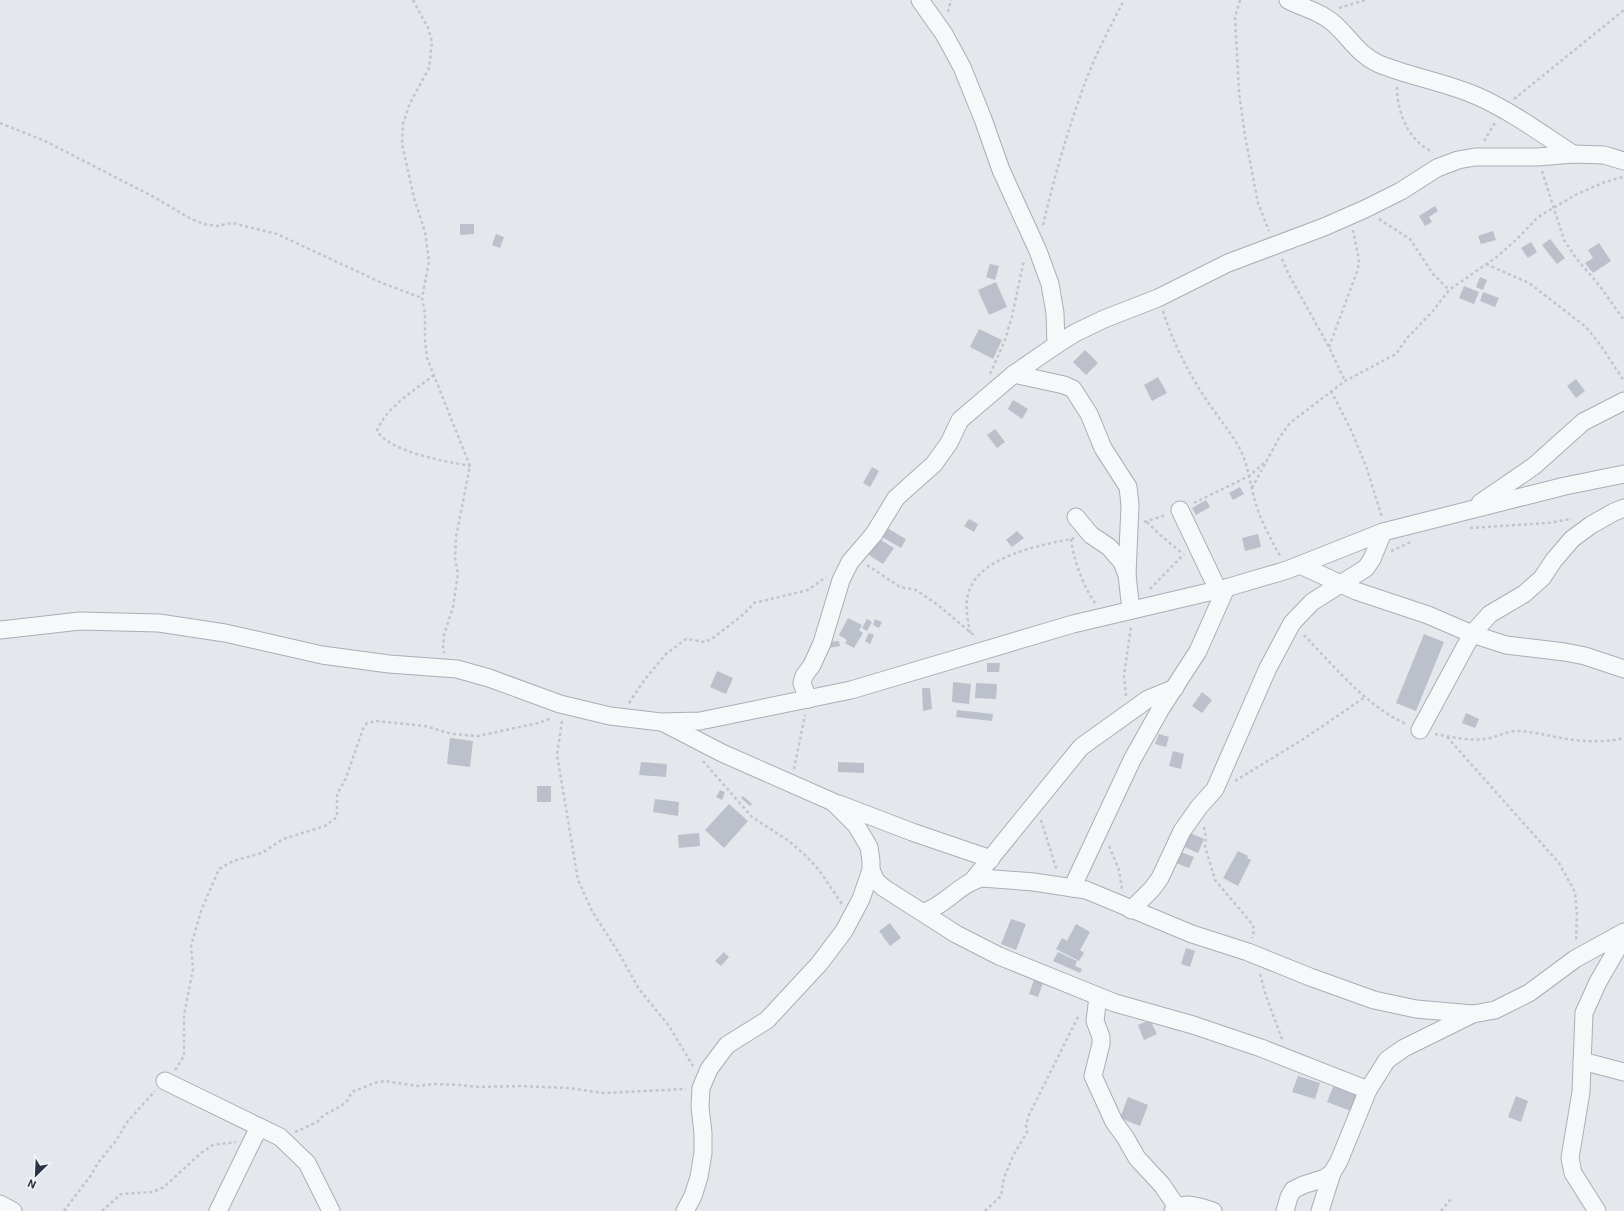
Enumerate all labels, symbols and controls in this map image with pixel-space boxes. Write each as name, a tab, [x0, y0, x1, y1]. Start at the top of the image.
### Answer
north arrow	[16, 1155, 56, 1195]
text: N	[26, 1176, 38, 1191]

